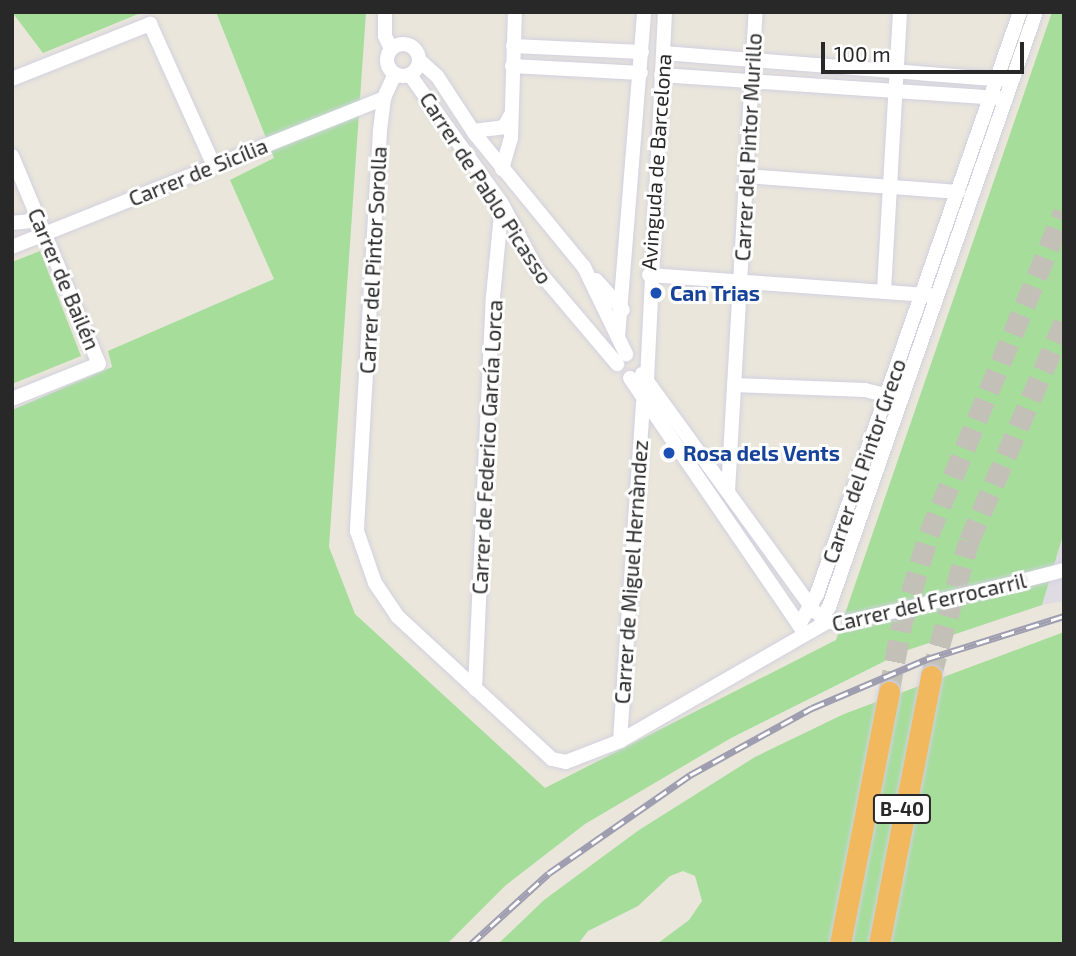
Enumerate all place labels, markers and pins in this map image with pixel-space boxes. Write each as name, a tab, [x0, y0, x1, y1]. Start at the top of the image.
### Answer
place label: Can Trias	[670, 280, 760, 306]
marker: Can Trias	[648, 285, 664, 301]
place label: Rosa dels Vents	[683, 440, 840, 466]
marker: Rosa dels Vents	[661, 445, 677, 461]

